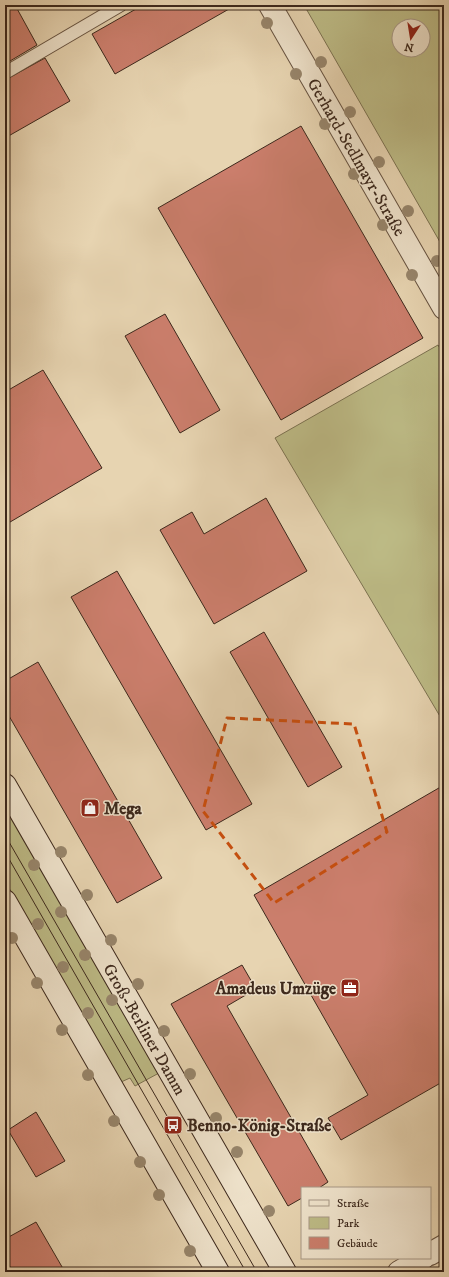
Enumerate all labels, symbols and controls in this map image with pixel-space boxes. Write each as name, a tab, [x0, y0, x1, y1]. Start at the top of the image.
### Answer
north arrow	[391, 18, 431, 58]
text: N	[403, 39, 415, 55]
street label: Gerhard-Sedlmayr-Straße	[302, 75, 410, 240]
shop icon: Mega	[79, 797, 101, 819]
place label: Mega	[104, 798, 143, 820]
street label: Groß-Berliner Damm	[97, 960, 191, 1099]
office icon: Amadeus Umzüge	[339, 977, 361, 999]
place label: Amadeus Umzüge	[215, 978, 336, 1000]
bus stop icon: Benno-König-Straße	[162, 1114, 184, 1136]
place label: Benno-König-Straße	[187, 1115, 331, 1137]
legend	[301, 1187, 431, 1259]
text: Straße	[337, 1196, 369, 1211]
text: Park	[337, 1216, 359, 1231]
text: Gebäude	[337, 1236, 378, 1251]

